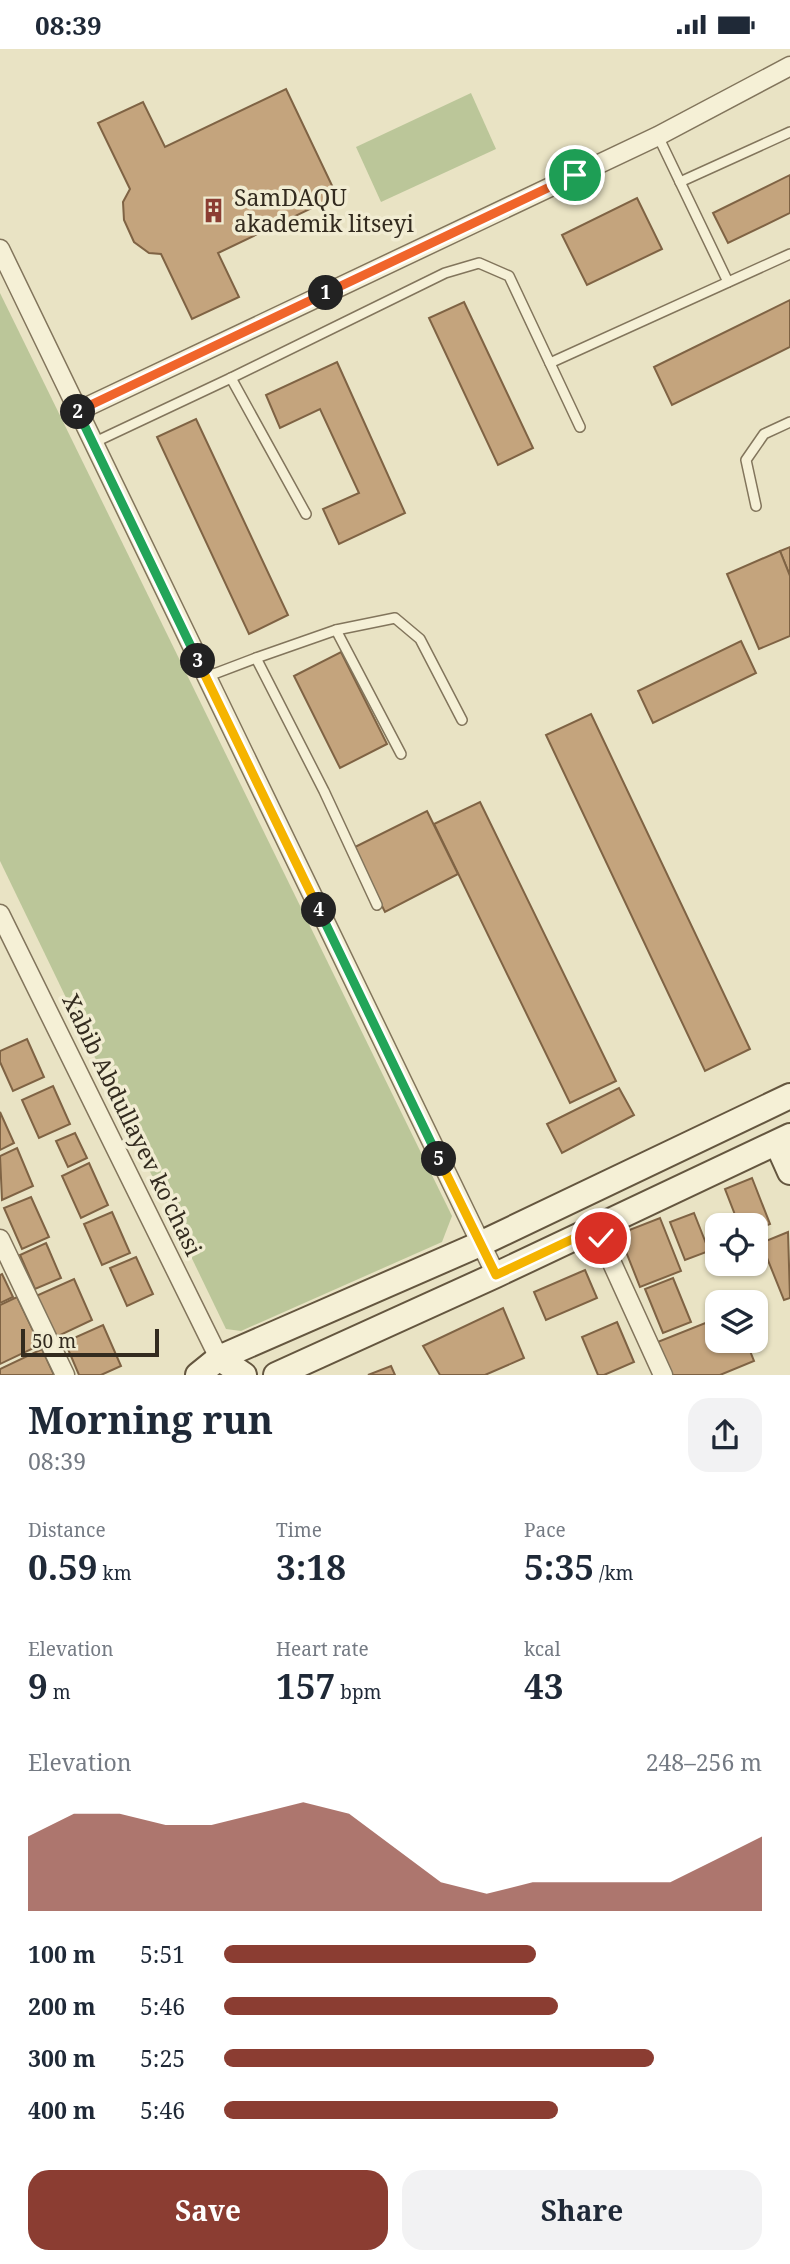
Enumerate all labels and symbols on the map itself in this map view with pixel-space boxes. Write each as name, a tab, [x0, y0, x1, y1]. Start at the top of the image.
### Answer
pin	[545, 145, 605, 205]
place label: SamDAQU akademik litseyi	[234, 181, 415, 239]
building icon: SamDAQU akademik litseyi	[200, 197, 228, 225]
pin: 1	[308, 275, 344, 311]
pin: 2	[60, 395, 96, 429]
pin: 3	[180, 643, 216, 679]
pin: 4	[302, 893, 336, 927]
street label: Xabib Abdullayev ko'chasi	[55, 988, 211, 1261]
pin: 5	[422, 1141, 457, 1177]
pin	[571, 1208, 631, 1268]
scale bar	[21, 1326, 159, 1358]

